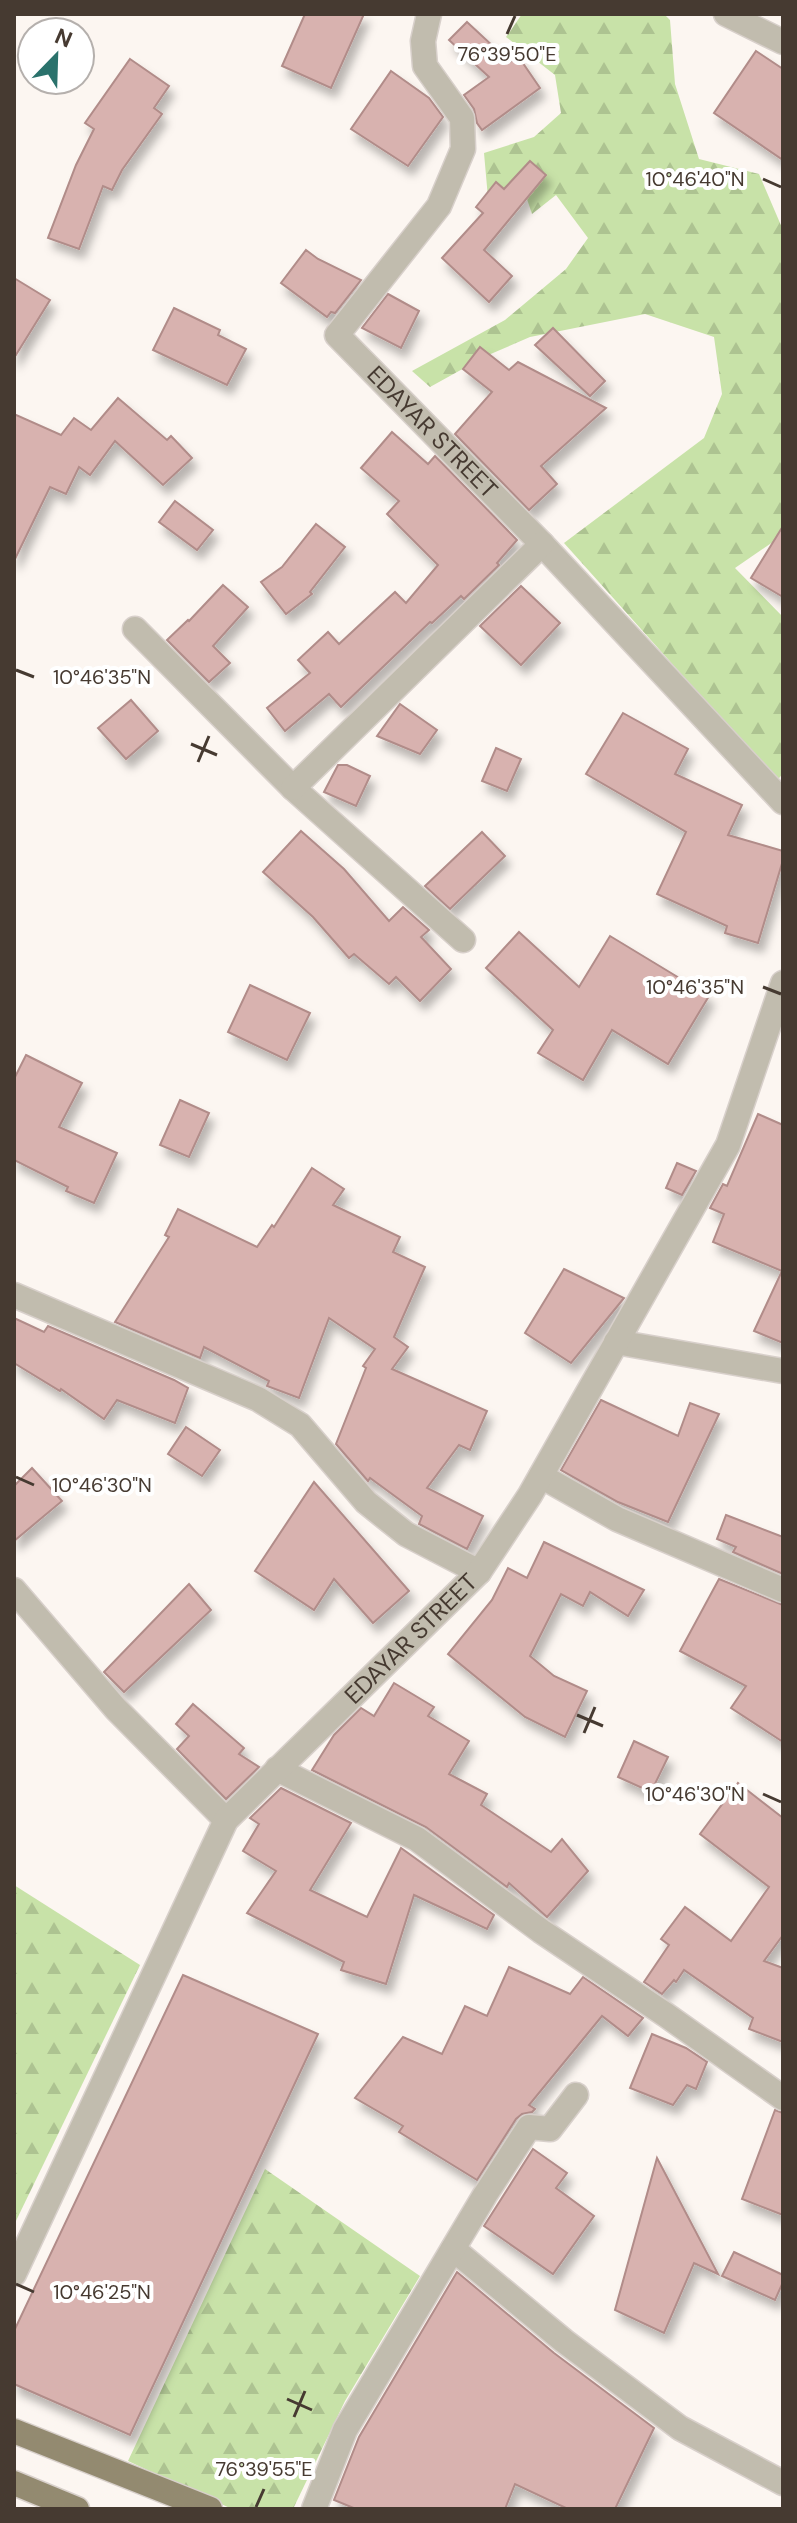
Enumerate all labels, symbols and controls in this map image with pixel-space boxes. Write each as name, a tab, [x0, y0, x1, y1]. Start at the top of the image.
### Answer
north arrow	[16, 16, 96, 96]
text: N	[51, 22, 77, 55]
text: 76°39'50"E	[458, 41, 556, 67]
text: 10°46'40"N	[645, 166, 745, 192]
street label: EDAYAR STREET	[361, 359, 505, 505]
text: 10°46'35"N	[53, 664, 151, 690]
text: 10°46'35"N	[646, 974, 744, 1000]
text: 10°46'30"N	[52, 1472, 152, 1498]
street label: EDAYAR STREET	[338, 1567, 483, 1710]
text: 10°46'30"N	[645, 1781, 745, 1807]
text: 10°46'25"N	[53, 2279, 151, 2305]
text: 76°39'55"E	[215, 2456, 313, 2482]

